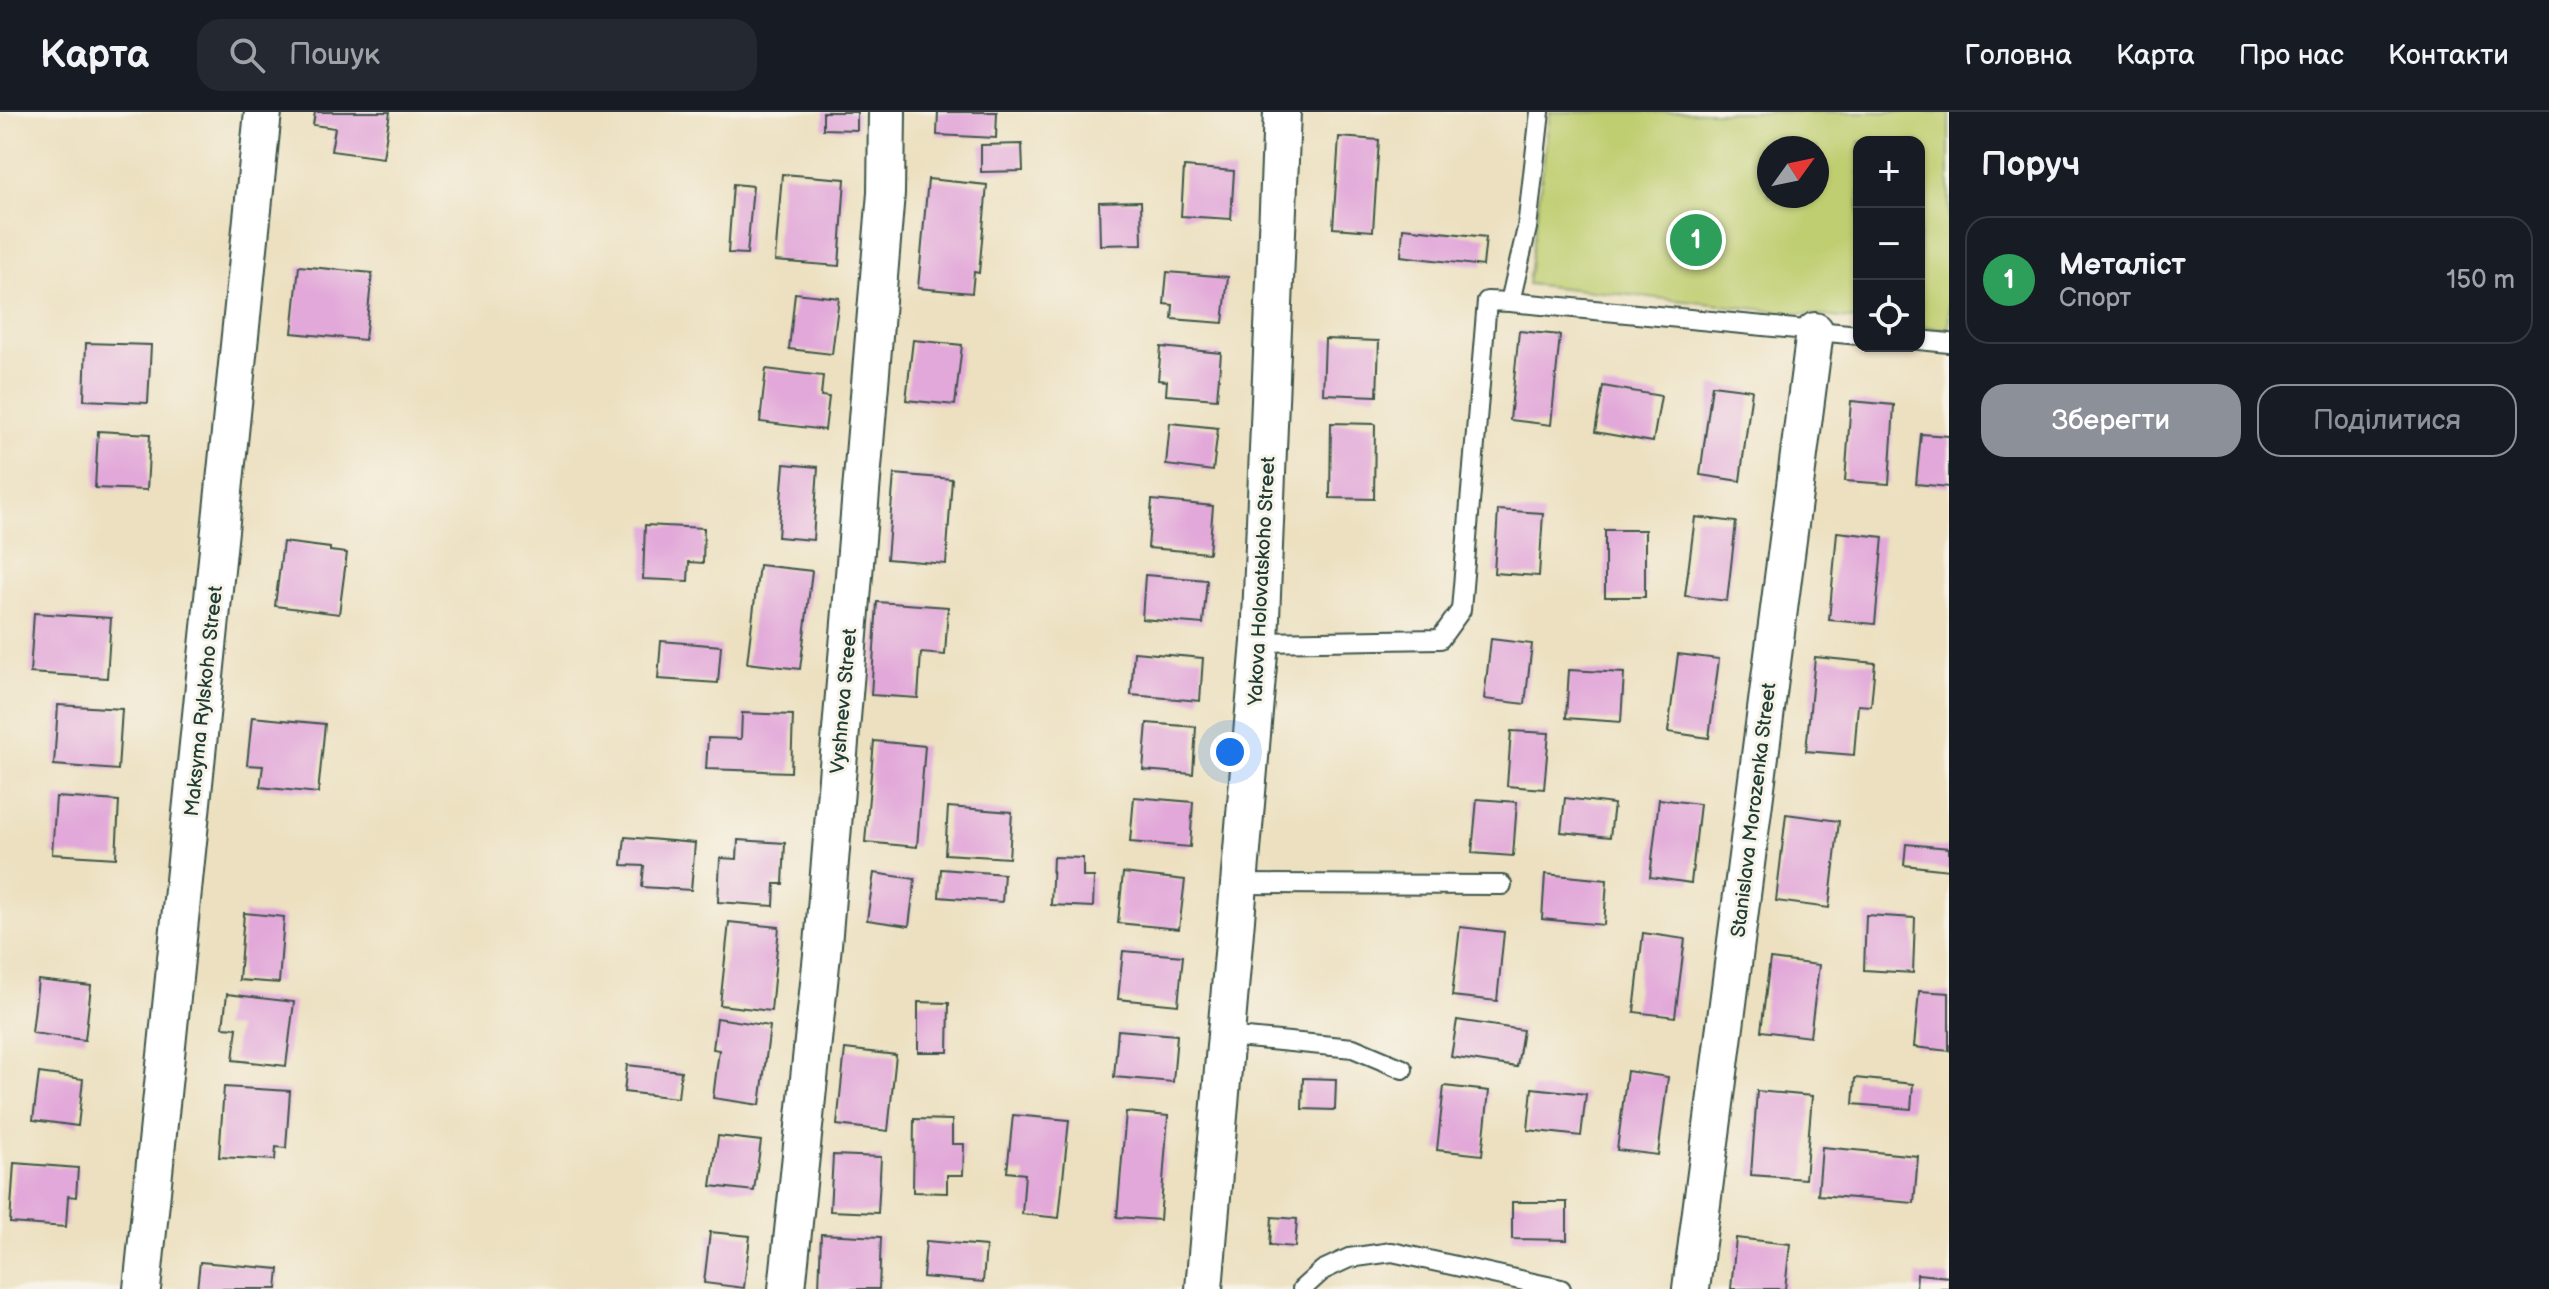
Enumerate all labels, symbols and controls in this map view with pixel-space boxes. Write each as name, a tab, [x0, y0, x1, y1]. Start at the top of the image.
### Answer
search box	[197, 19, 757, 91]
text: Карта	[40, 33, 149, 78]
icon: search	[225, 33, 269, 77]
text: Пошук	[289, 37, 380, 73]
text: Головна	[1965, 39, 2072, 72]
text: Карта	[2116, 39, 2195, 72]
text: Про нас	[2239, 39, 2344, 72]
text: Контакти	[2388, 39, 2509, 72]
north arrow	[1757, 136, 1829, 208]
map controls	[1853, 136, 1925, 352]
button: +	[1853, 136, 1925, 208]
text: Поруч	[1981, 144, 2080, 185]
button: −	[1853, 208, 1925, 280]
pin: 1	[1670, 210, 1722, 270]
text: Металіст	[2059, 247, 2186, 283]
text: 1	[2004, 265, 2014, 296]
text: 150 m	[2446, 265, 2515, 296]
button: locate	[1853, 280, 1925, 352]
text: Спорт	[2059, 283, 2131, 314]
button: Зберегти	[1981, 384, 2241, 457]
button: Поділитися	[2257, 384, 2517, 457]
street label: Yakova Holovatskoho Street	[1243, 456, 1281, 707]
street label: Maksyma Rylskoho Street	[180, 585, 228, 818]
street label: Vyshneva Street	[826, 627, 862, 775]
street label: Stanislava Morozenka Street	[1726, 681, 1782, 939]
your location	[1210, 732, 1250, 772]

